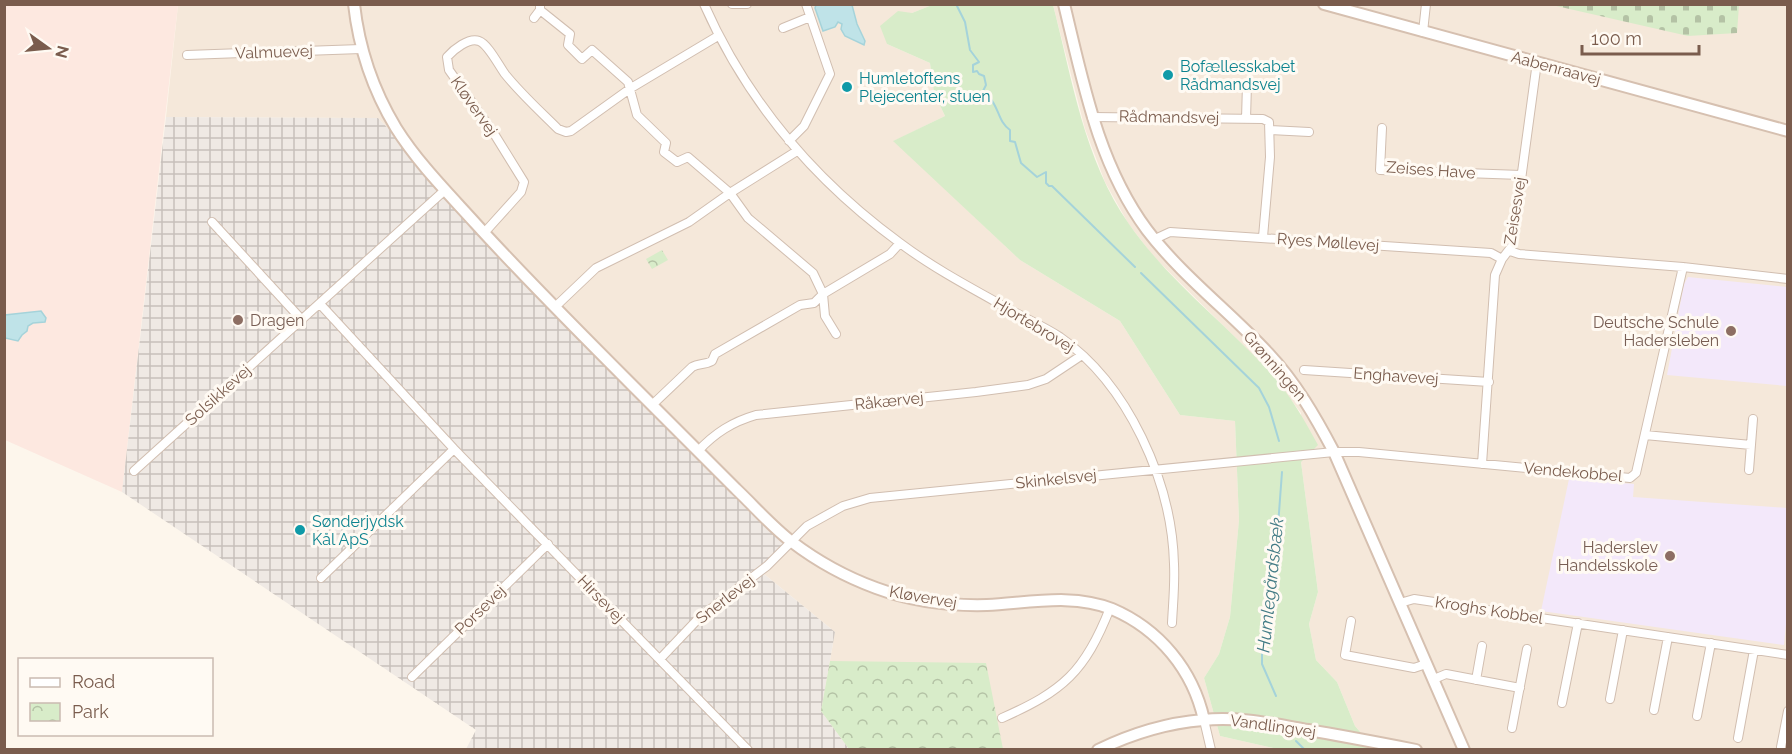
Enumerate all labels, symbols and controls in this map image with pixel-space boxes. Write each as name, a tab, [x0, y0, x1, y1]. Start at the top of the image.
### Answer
north arrow	[18, 18, 78, 78]
scale bar	[1582, 18, 1699, 56]
text: 100 m	[1591, 28, 1642, 49]
street label: Valmuevej	[235, 41, 313, 63]
text: N	[51, 43, 73, 60]
street label: Aabenraavej	[1509, 47, 1603, 89]
place label: Bofællesskabet Rådmandsvej	[1180, 57, 1296, 94]
marker: Bofællesskabet Rådmandsvej	[1161, 68, 1175, 82]
place label: Humletoftens Plejecenter, stuen	[859, 69, 991, 106]
street label: Kløvervej	[447, 73, 501, 139]
marker: Humletoftens Plejecenter, stuen	[840, 80, 854, 94]
street label: Rådmandsvej	[1119, 107, 1219, 127]
street label: Zeises Have	[1386, 157, 1476, 183]
street label: Zeisesvej	[1500, 176, 1530, 246]
street label: Ryes Møllevej	[1276, 229, 1380, 255]
street label: Hjortebrovej	[990, 293, 1078, 357]
place label: Dragen	[250, 311, 304, 330]
marker: Dragen	[231, 313, 245, 327]
place label: Deutsche Schule Hadersleben	[1593, 313, 1719, 350]
marker: Deutsche Schule Hadersleben	[1724, 324, 1738, 338]
street label: Grønningen	[1239, 327, 1311, 405]
street label: Solsikkevej	[181, 361, 255, 429]
street label: Enghavevej	[1353, 364, 1439, 388]
street label: Råkærvej	[854, 388, 924, 414]
street label: Vendekobbel	[1523, 458, 1624, 486]
street label: Skinkelsvej	[1014, 465, 1098, 493]
place label: Sønderjydsk Kål ApS	[312, 512, 404, 549]
water label: Humlegårdsbæk	[1252, 516, 1288, 654]
marker: Sønderjydsk Kål ApS	[293, 523, 307, 537]
place label: Haderslev Handelsskole	[1558, 538, 1658, 575]
marker: Haderslev Handelsskole	[1663, 549, 1677, 563]
street label: Snerlevej	[692, 570, 758, 628]
street label: Hirsevej	[574, 571, 628, 627]
street label: Porsevej	[451, 581, 509, 639]
street label: Kløvervej	[888, 582, 958, 612]
street label: Kroghs Kobbel	[1434, 592, 1545, 628]
legend	[18, 658, 213, 736]
text: Road	[72, 671, 115, 692]
text: Park	[72, 701, 109, 722]
street label: Vandlingvej	[1229, 711, 1317, 741]

